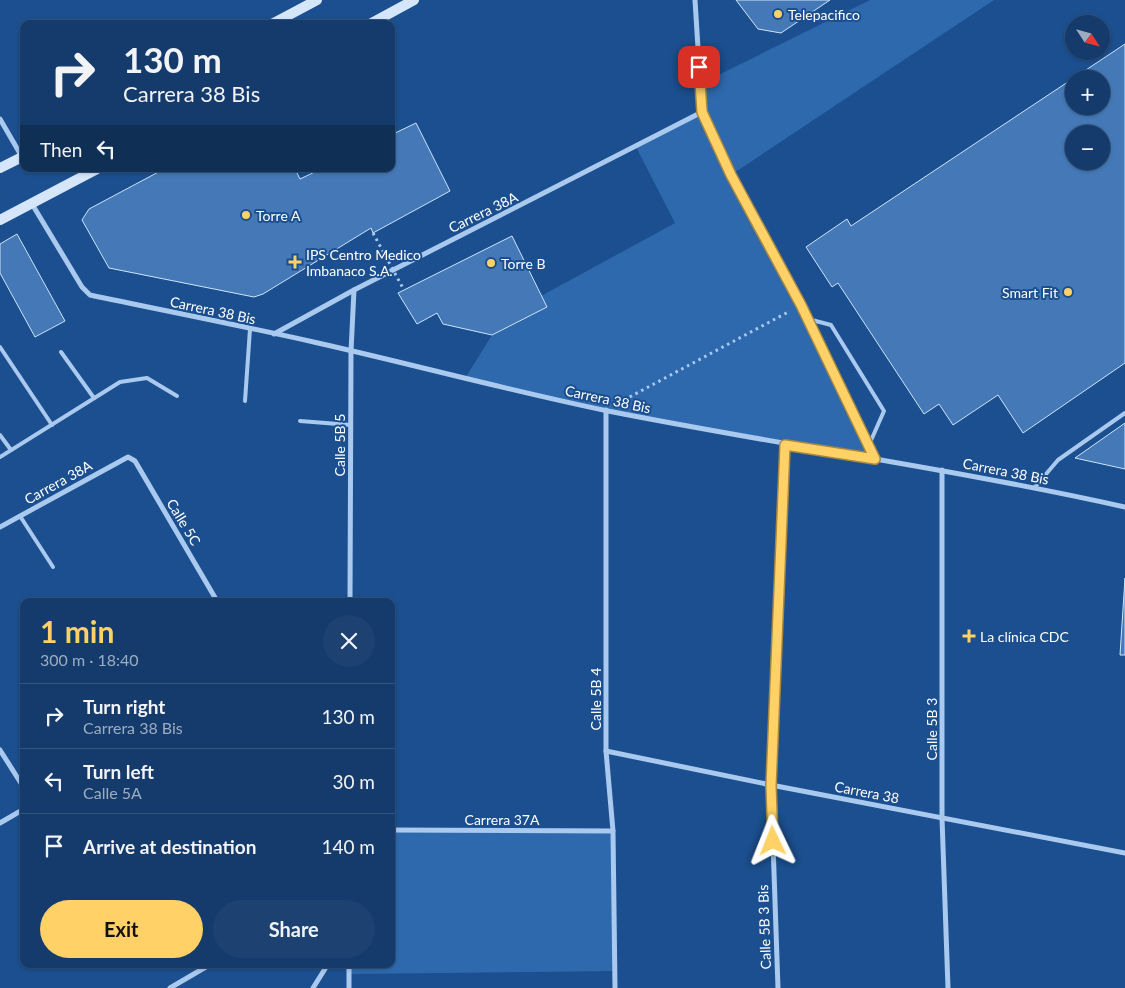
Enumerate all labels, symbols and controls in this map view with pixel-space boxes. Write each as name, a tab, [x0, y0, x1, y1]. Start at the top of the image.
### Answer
place label: Telepacifico	[788, 6, 860, 23]
marker: Telepacifico	[772, 8, 784, 20]
north arrow	[1065, 15, 1110, 60]
map controls	[1065, 15, 1110, 170]
text: 130 m	[123, 38, 222, 80]
icon: right	[40, 40, 105, 105]
pin	[678, 46, 720, 88]
icon: arrive	[685, 53, 713, 81]
button: +	[1065, 70, 1110, 115]
text: Carrera 38 Bis	[123, 80, 260, 107]
button: −	[1065, 125, 1110, 170]
icon: left	[92, 135, 120, 163]
text: Then	[40, 138, 82, 161]
street label: Carrera 38A	[446, 188, 521, 236]
place label: Torre A	[256, 207, 301, 224]
marker: Torre A	[240, 209, 252, 221]
place label: IPS Centro Medico Imbanaco S.A.	[306, 246, 421, 279]
marker: IPS Centro Medico Imbanaco S.A.	[288, 255, 302, 269]
place label: Torre B	[501, 255, 545, 272]
marker: Torre B	[485, 257, 497, 269]
place label: Smart Fit	[1002, 284, 1058, 301]
marker: Smart Fit	[1062, 286, 1074, 298]
street label: Carrera 38 Bis	[169, 293, 257, 327]
street label: Carrera 38 Bis	[564, 382, 652, 416]
street label: Calle 5B 5	[331, 414, 348, 476]
street label: Carrera 38 Bis	[962, 454, 1050, 488]
street label: Carrera 38A	[21, 456, 95, 508]
street label: Calle 5C	[163, 496, 205, 549]
text: 1 min	[40, 613, 114, 649]
button: close	[323, 615, 375, 667]
place label: La clínica CDC	[980, 628, 1069, 645]
marker: La clínica CDC	[962, 629, 976, 643]
text: 300 m · 18:40	[40, 650, 139, 669]
street label: Calle 5B 4	[587, 668, 604, 730]
text: Turn right	[83, 695, 165, 718]
street label: Calle 5B 3	[923, 698, 940, 760]
icon: right	[40, 702, 68, 730]
text: 130 m	[321, 705, 375, 728]
text: Carrera 38 Bis	[83, 718, 183, 737]
text: Turn left	[83, 760, 154, 783]
icon: left	[40, 767, 68, 795]
text: 30 m	[332, 770, 375, 793]
street label: Carrera 38	[833, 777, 901, 807]
text: Calle 5A	[83, 783, 142, 802]
street label: Carrera 37A	[465, 811, 540, 828]
position arrow	[746, 814, 798, 866]
icon: arrive	[40, 832, 68, 860]
text: Arrive at destination	[83, 835, 256, 858]
text: 140 m	[321, 835, 375, 858]
street label: Calle 5B 3 Bis	[754, 884, 774, 970]
button: Exit	[40, 900, 203, 958]
button: Share	[213, 900, 375, 958]

